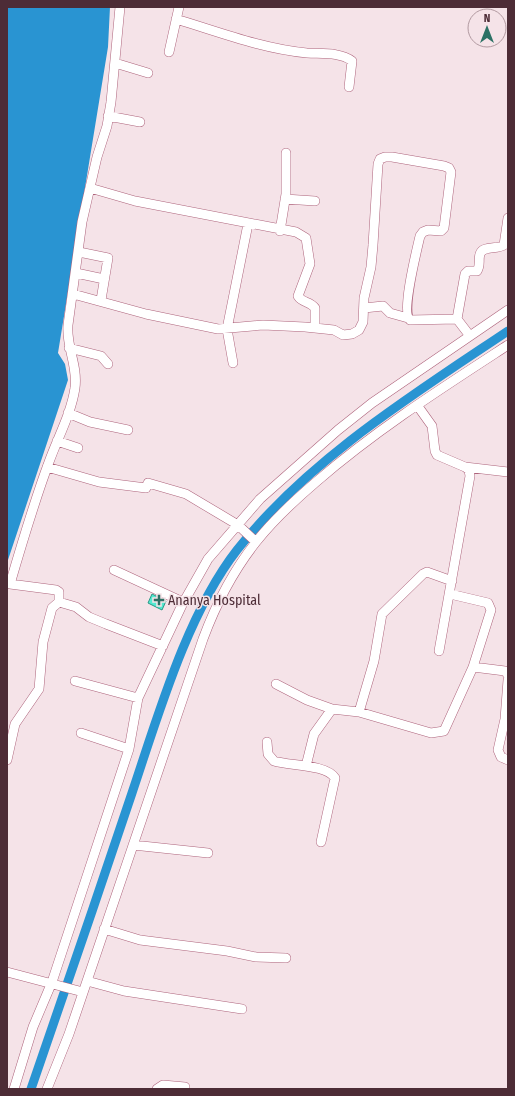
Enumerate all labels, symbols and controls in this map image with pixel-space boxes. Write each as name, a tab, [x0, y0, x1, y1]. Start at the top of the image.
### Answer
north arrow	[467, 8, 507, 48]
text: N	[484, 12, 490, 25]
place label: Ananya Hospital	[168, 592, 261, 609]
marker: Ananya Hospital	[153, 594, 165, 606]

